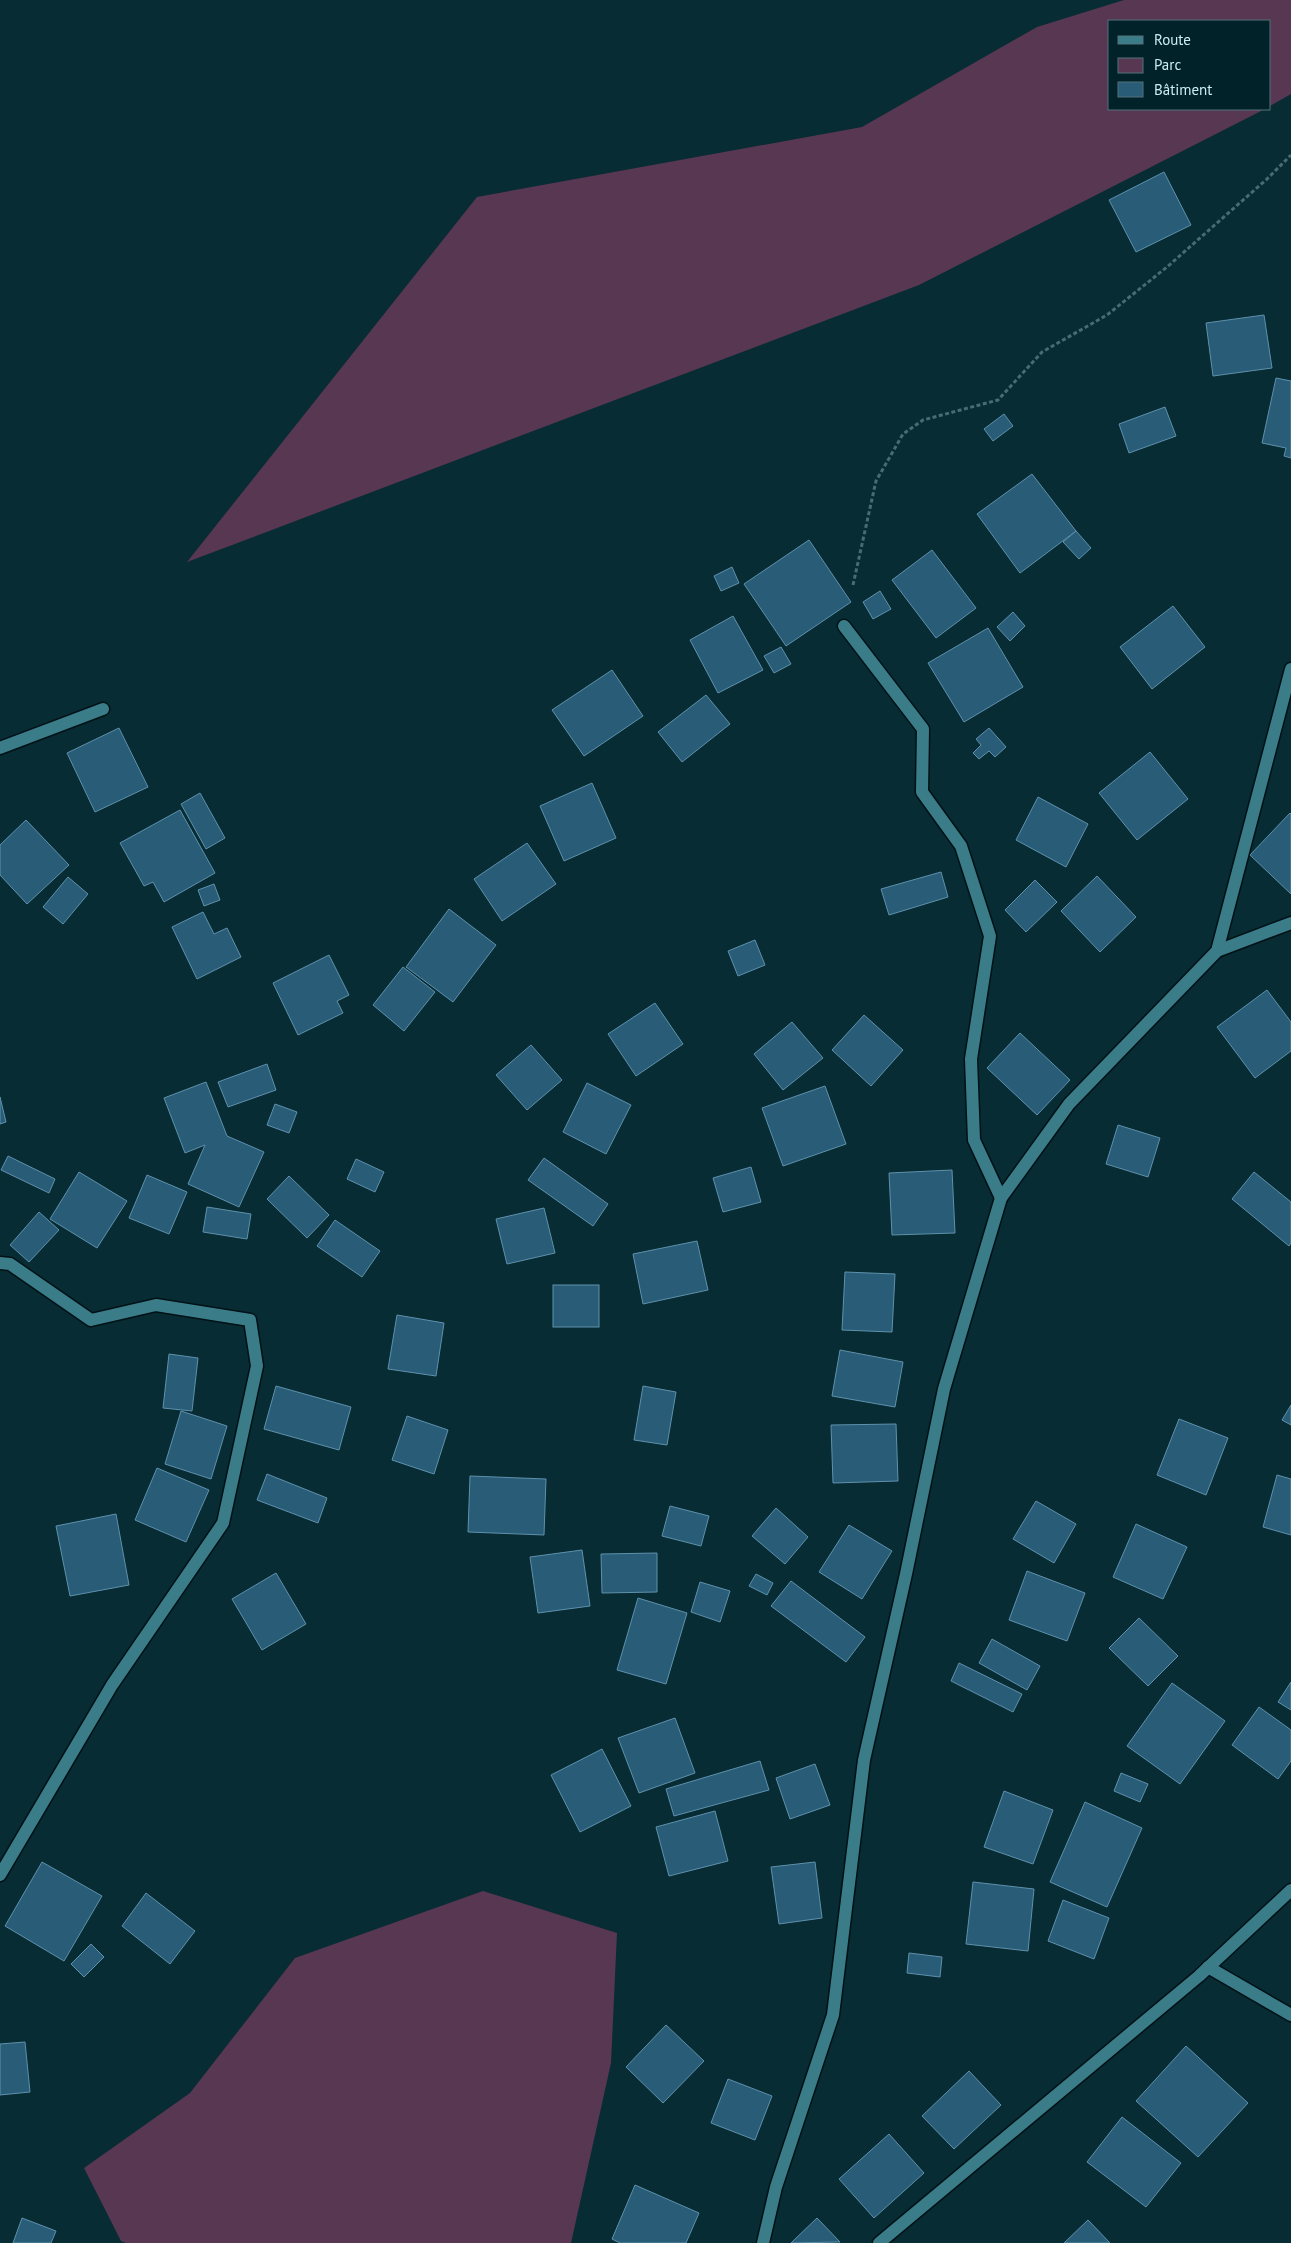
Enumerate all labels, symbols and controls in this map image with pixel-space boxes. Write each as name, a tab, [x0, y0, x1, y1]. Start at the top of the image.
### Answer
legend	[1108, 20, 1271, 110]
text: Route	[1154, 30, 1191, 49]
text: Parc	[1154, 55, 1181, 74]
text: Bâtiment	[1154, 80, 1212, 99]

